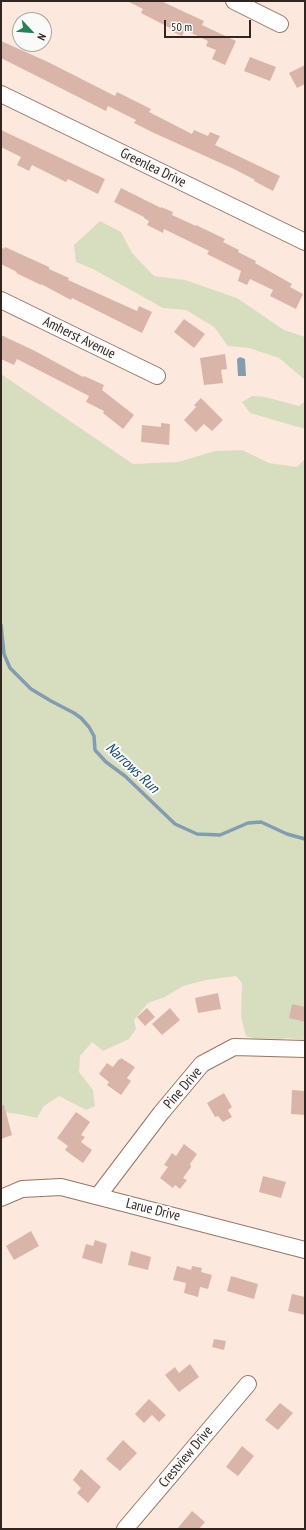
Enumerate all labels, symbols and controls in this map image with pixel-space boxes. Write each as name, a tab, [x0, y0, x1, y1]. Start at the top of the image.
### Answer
north arrow	[12, 12, 52, 52]
scale bar	[166, 12, 253, 38]
text: 50 m	[171, 19, 192, 34]
text: N	[34, 31, 49, 43]
street label: Greenlea Drive	[117, 145, 189, 191]
street label: Amherst Avenue	[40, 313, 118, 363]
water label: Narrows Run	[102, 739, 162, 797]
street label: Pine Drive	[160, 1064, 206, 1112]
street label: Larue Drive	[124, 1195, 182, 1225]
street label: Crestview Drive	[155, 1423, 217, 1491]

